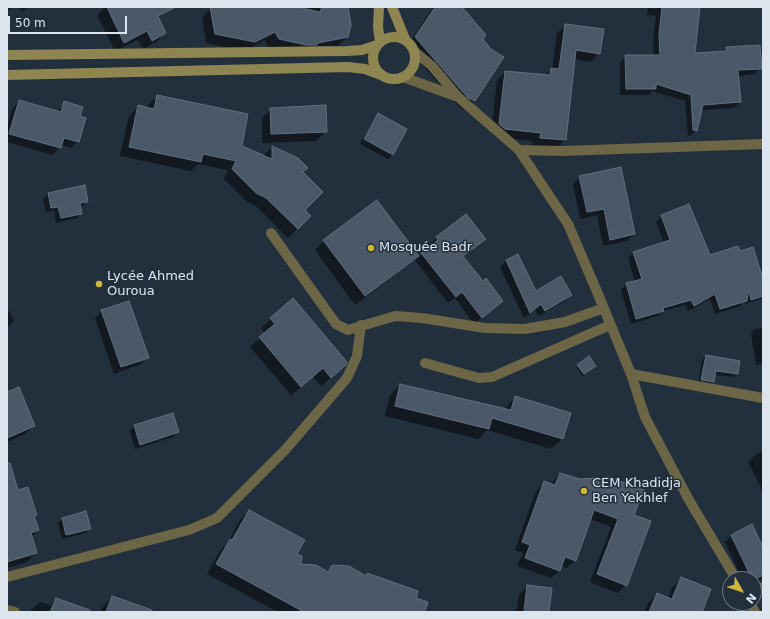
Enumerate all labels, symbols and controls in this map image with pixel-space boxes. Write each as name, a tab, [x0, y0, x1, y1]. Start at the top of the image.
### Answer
scale bar	[10, 8, 129, 34]
text: 50 m	[15, 16, 46, 30]
place label: Mosquée Badr	[379, 240, 472, 256]
marker: Mosquée Badr	[366, 243, 376, 253]
place label: Lycée Ahmed Ouroua	[107, 269, 194, 300]
marker: Lycée Ahmed Ouroua	[94, 279, 104, 289]
place label: CEM Khadidja Ben Yekhlef	[592, 476, 681, 507]
marker: CEM Khadidja Ben Yekhlef	[579, 486, 589, 496]
north arrow	[722, 571, 762, 611]
text: N	[743, 591, 759, 606]

